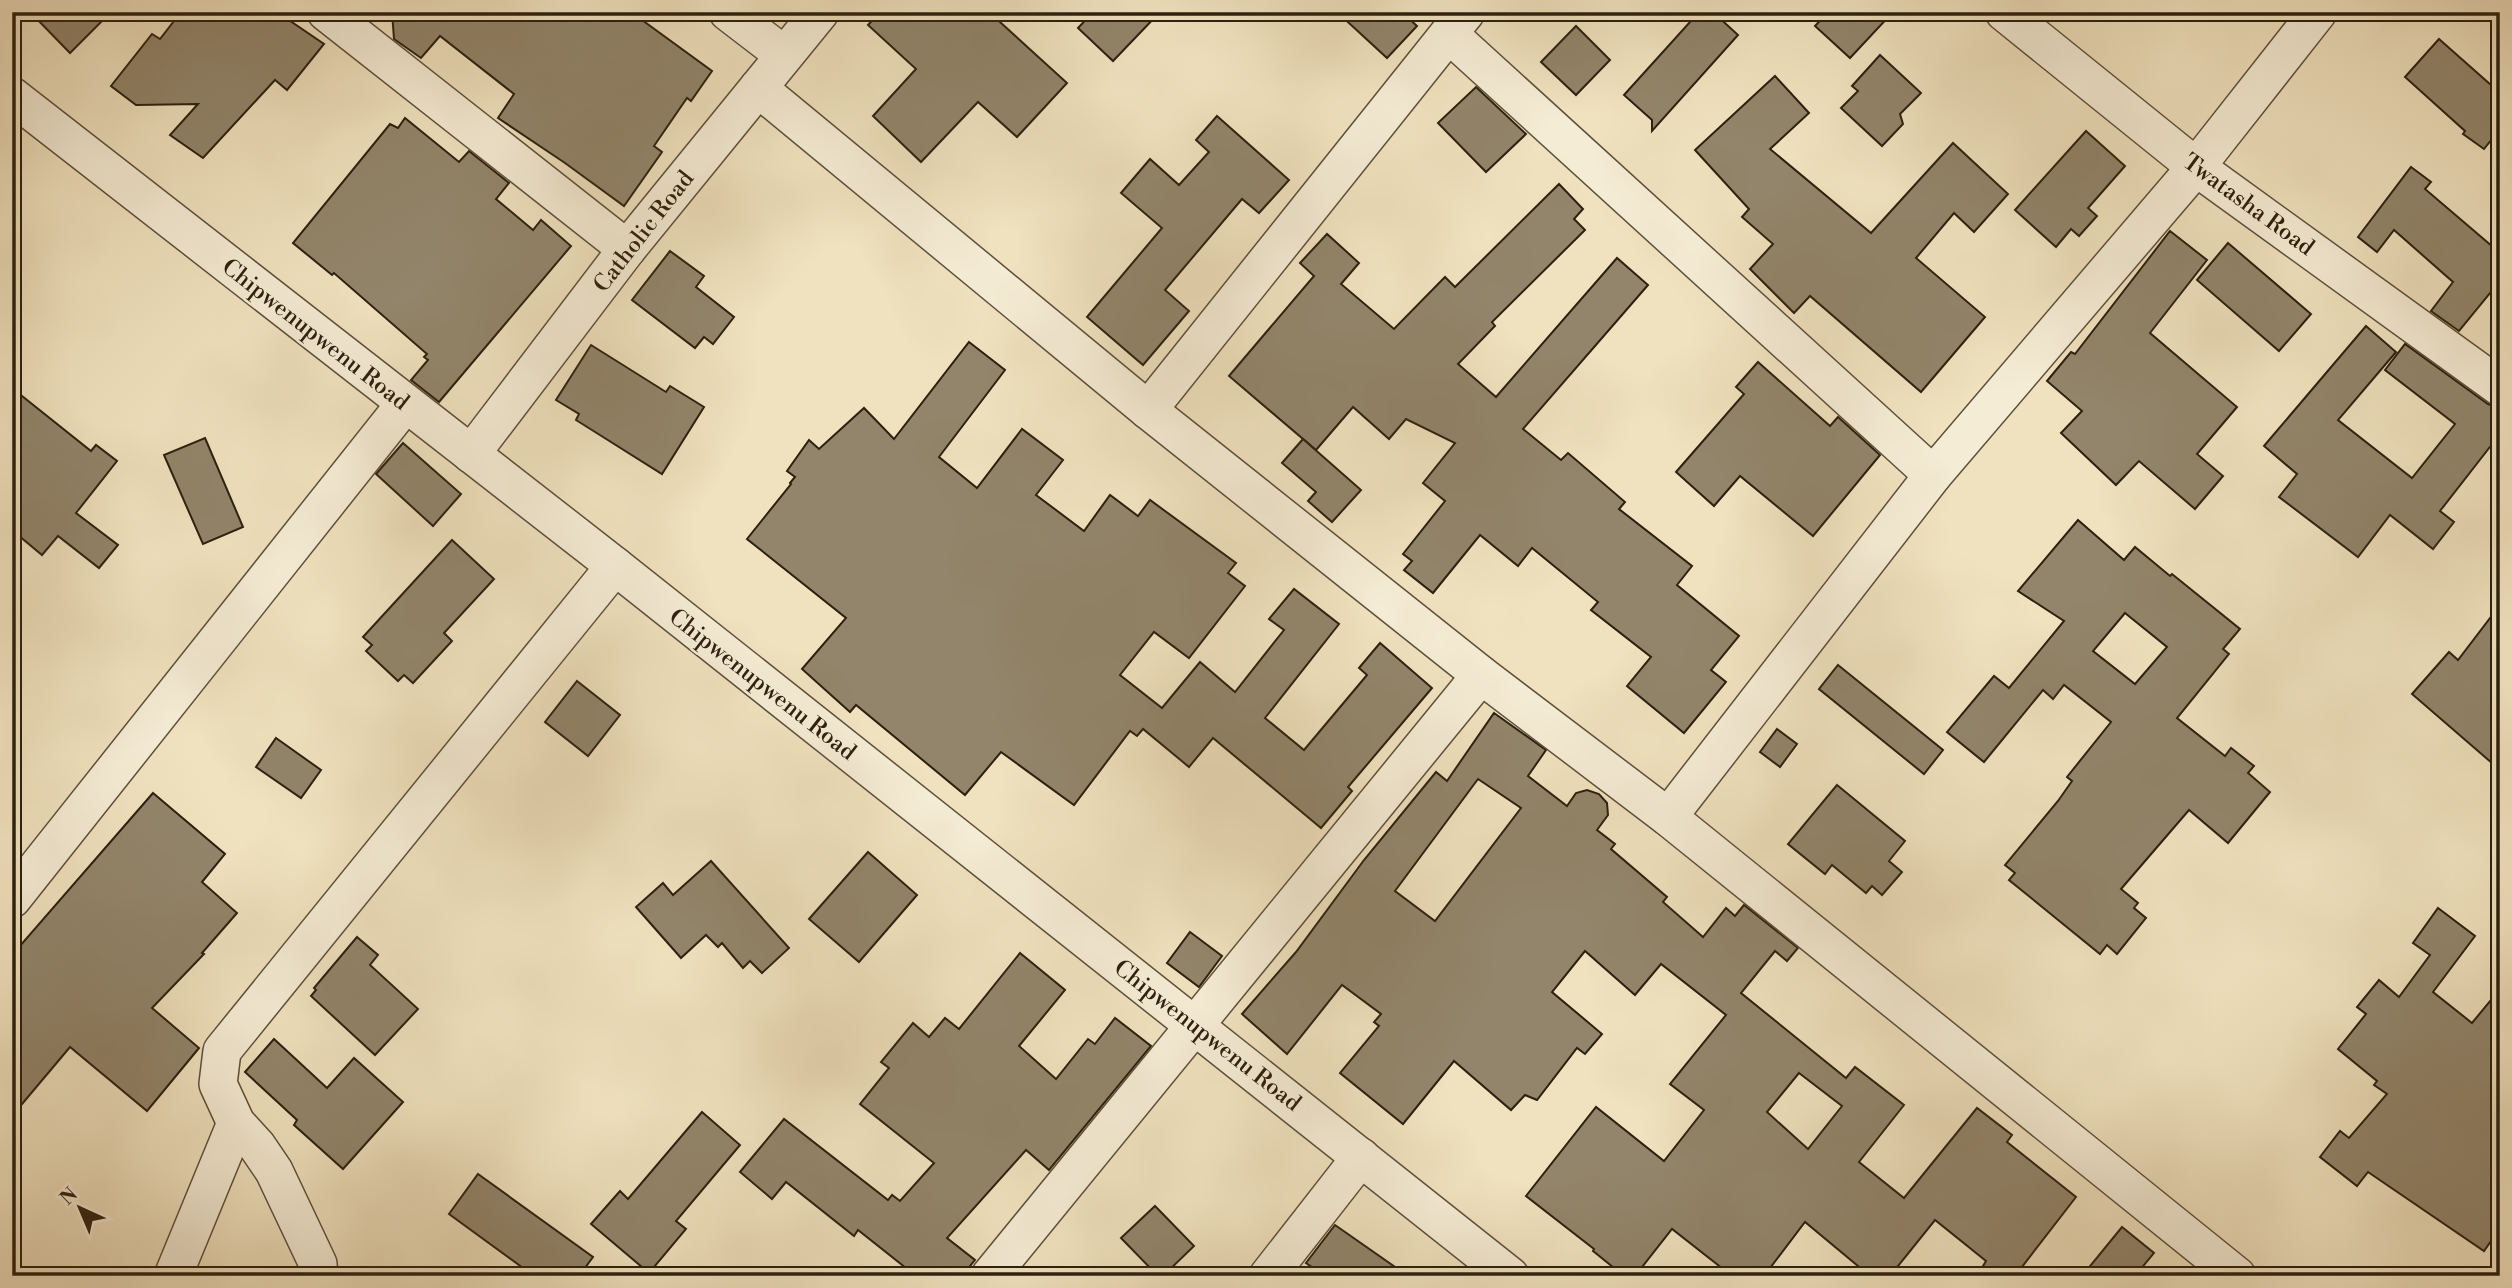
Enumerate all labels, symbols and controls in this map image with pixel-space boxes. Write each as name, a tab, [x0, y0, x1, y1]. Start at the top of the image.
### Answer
street label: Twatasha Road	[2177, 148, 2320, 262]
street label: Catholic Road	[588, 165, 700, 298]
street label: Chipwenupwenu Road	[216, 253, 414, 417]
street label: Chipwenupwenu Road	[663, 603, 861, 767]
street label: Chipwenupwenu Road	[1108, 954, 1306, 1118]
north arrow	[46, 1172, 116, 1242]
text: N	[55, 1183, 83, 1210]

